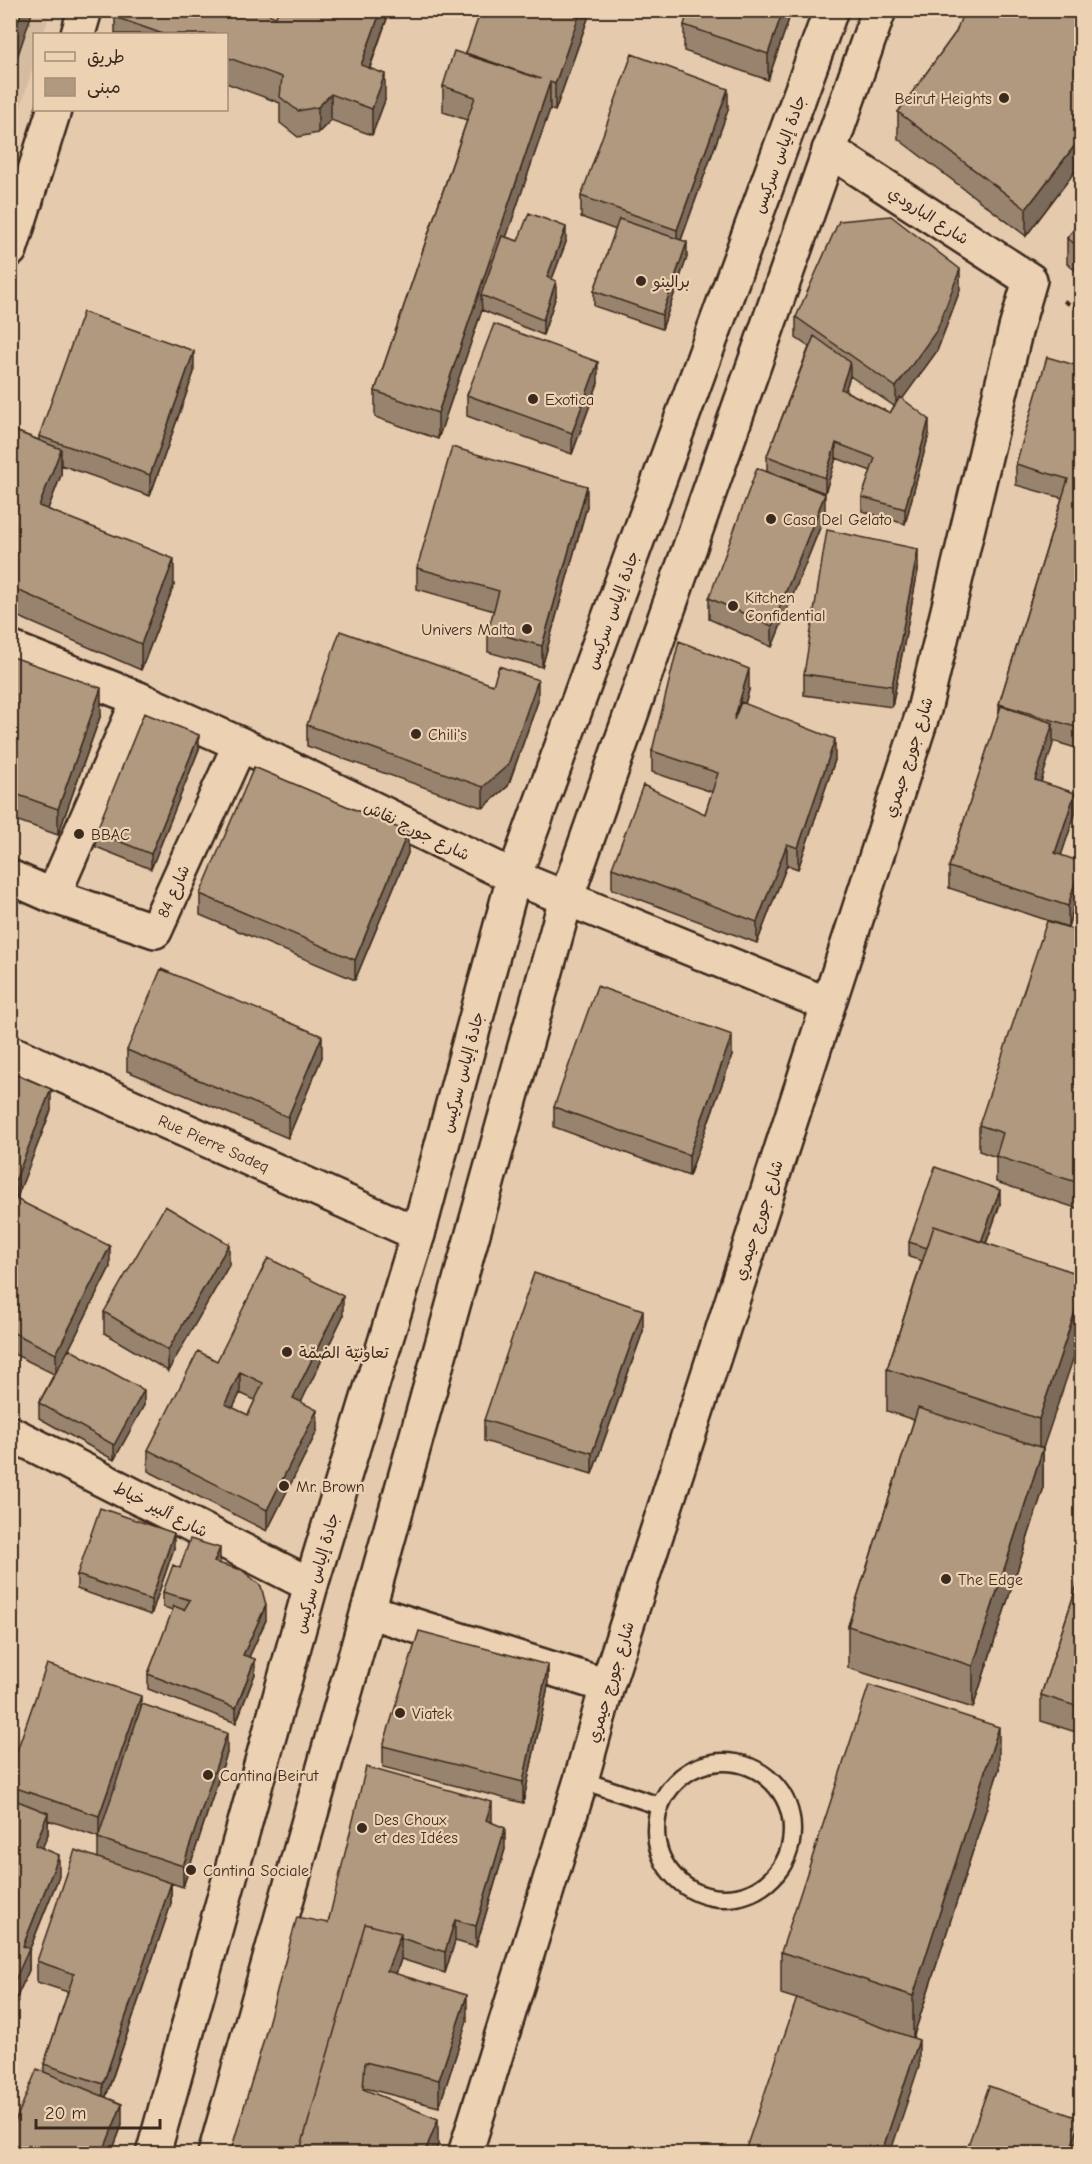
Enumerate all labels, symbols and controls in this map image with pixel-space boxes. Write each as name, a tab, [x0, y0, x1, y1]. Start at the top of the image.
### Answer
legend	[33, 33, 228, 111]
text: طريق	[87, 47, 125, 68]
text: مبنى	[87, 77, 121, 98]
place label: Beirut Heights	[894, 90, 992, 108]
marker: Beirut Heights	[997, 91, 1011, 105]
street label: جادة إلياس سركيس	[750, 93, 811, 216]
street label: شارع البارودي	[884, 183, 972, 250]
place label: برالينو	[652, 273, 690, 292]
marker: برالينو	[634, 274, 648, 288]
place label: Exotica	[545, 391, 594, 409]
marker: Exotica	[526, 392, 540, 406]
place label: Casa Del Gelato	[783, 511, 892, 529]
marker: Casa Del Gelato	[764, 512, 778, 526]
street label: جادة إلياس سركيس	[583, 549, 644, 672]
place label: Kitchen Confidential	[745, 589, 826, 625]
marker: Kitchen Confidential	[726, 599, 740, 613]
place label: Univers Malta	[421, 621, 515, 639]
marker: Univers Malta	[520, 622, 534, 636]
street label: شارع جورج حيمري	[881, 695, 939, 820]
place label: Chili's	[428, 726, 467, 744]
marker: Chili's	[409, 727, 423, 741]
street label: شارع جورج نقاش	[360, 798, 472, 866]
place label: BBAC	[91, 826, 130, 844]
marker: BBAC	[72, 827, 86, 841]
street label: شارع 84	[154, 862, 195, 921]
street label: جادة إلياس سركيس	[438, 1010, 489, 1135]
street label: Rue Pierre Sadeq	[155, 1111, 272, 1176]
street label: شارع جورج حيمري	[731, 1158, 789, 1283]
place label: تعاونيّة الضمّة	[299, 1344, 389, 1362]
marker: تعاونيّة الضمّة	[280, 1345, 294, 1359]
place label: Mr. Brown	[296, 1478, 365, 1496]
street label: شارع ألبير خياط	[110, 1479, 210, 1543]
marker: Mr. Brown	[277, 1479, 291, 1493]
street label: جادة إلياس سركيس	[291, 1511, 344, 1636]
place label: The Edge	[958, 1571, 1023, 1589]
marker: The Edge	[939, 1572, 953, 1586]
street label: شارع جورج حيمري	[584, 1620, 640, 1746]
place label: Viatek	[412, 1705, 453, 1723]
marker: Viatek	[393, 1706, 407, 1720]
place label: Cantina Beirut	[220, 1767, 319, 1785]
marker: Cantina Beirut	[201, 1768, 215, 1782]
place label: Des Choux et des Idées	[374, 1811, 458, 1847]
marker: Des Choux et des Idées	[355, 1821, 369, 1835]
place label: Cantina Sociale	[203, 1862, 309, 1880]
marker: Cantina Sociale	[184, 1863, 198, 1877]
scale bar	[36, 2092, 160, 2130]
text: 20 m	[45, 2103, 86, 2124]

